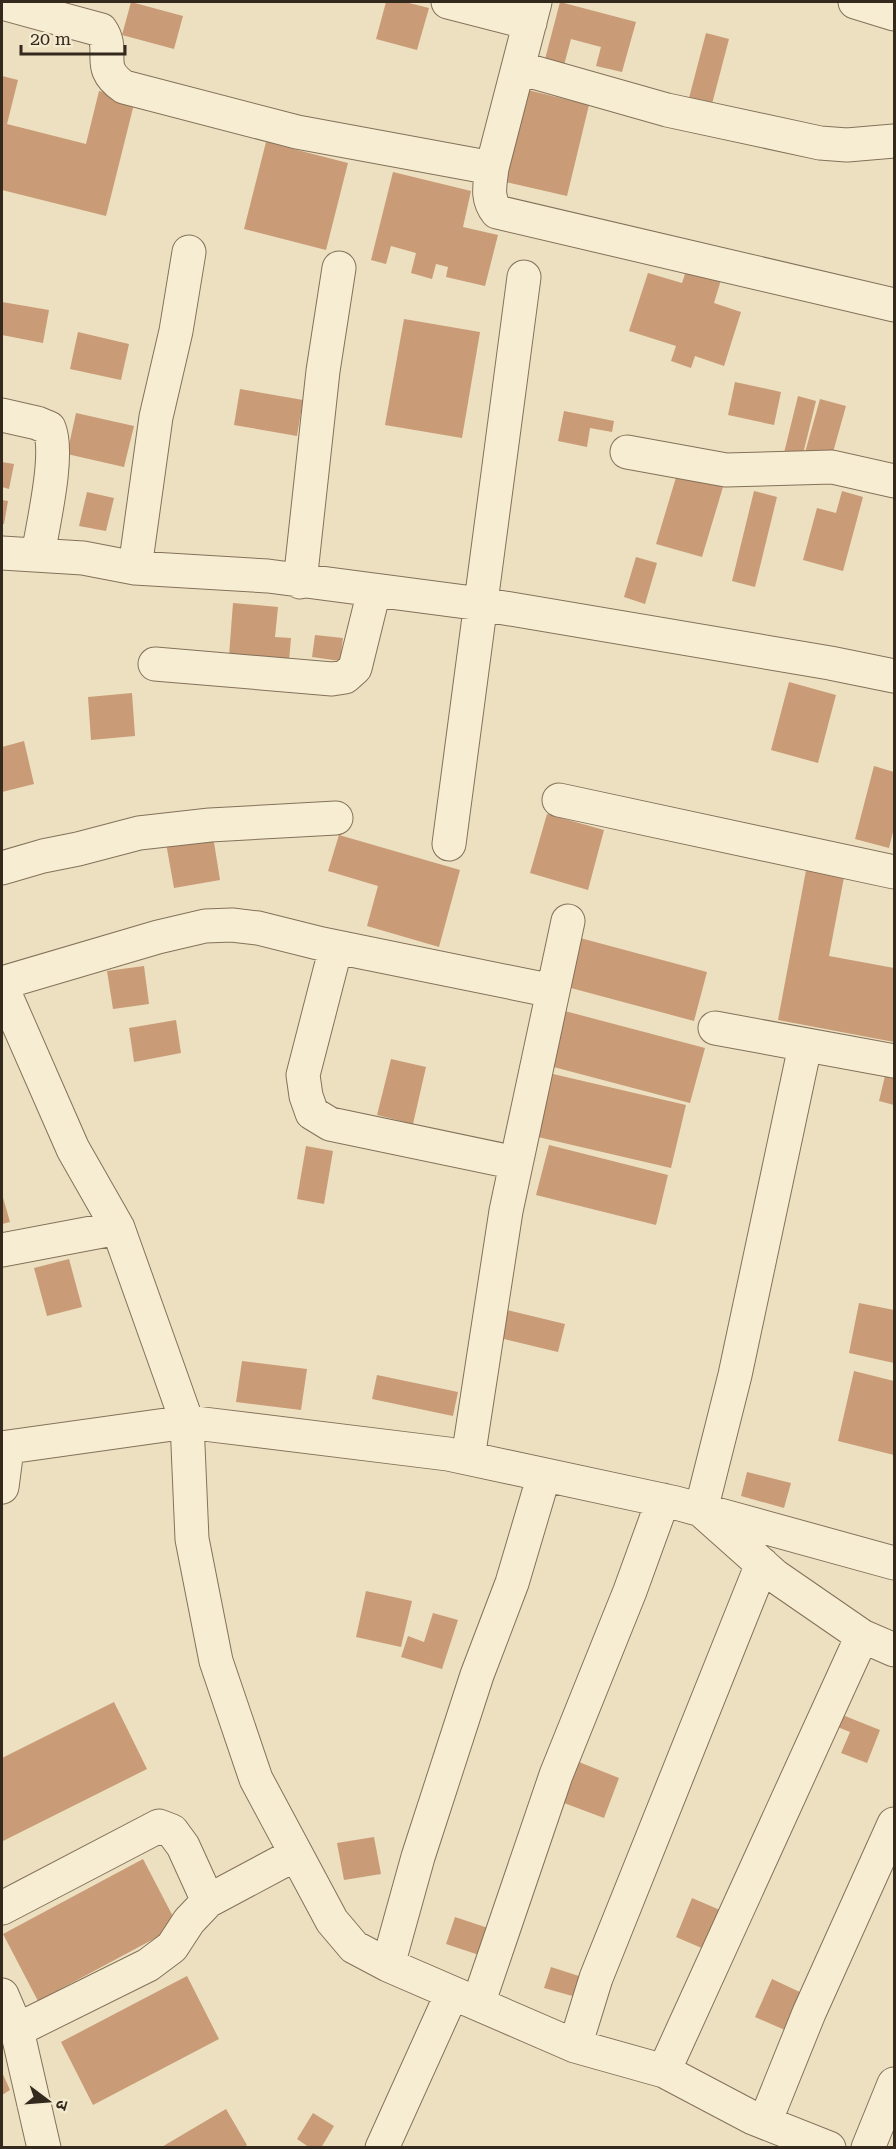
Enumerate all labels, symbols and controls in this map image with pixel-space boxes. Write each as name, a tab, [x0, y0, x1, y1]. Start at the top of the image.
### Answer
scale bar	[21, 18, 124, 56]
text: 20 m	[30, 28, 71, 49]
north arrow	[18, 2071, 78, 2131]
text: उ	[51, 2098, 72, 2113]

